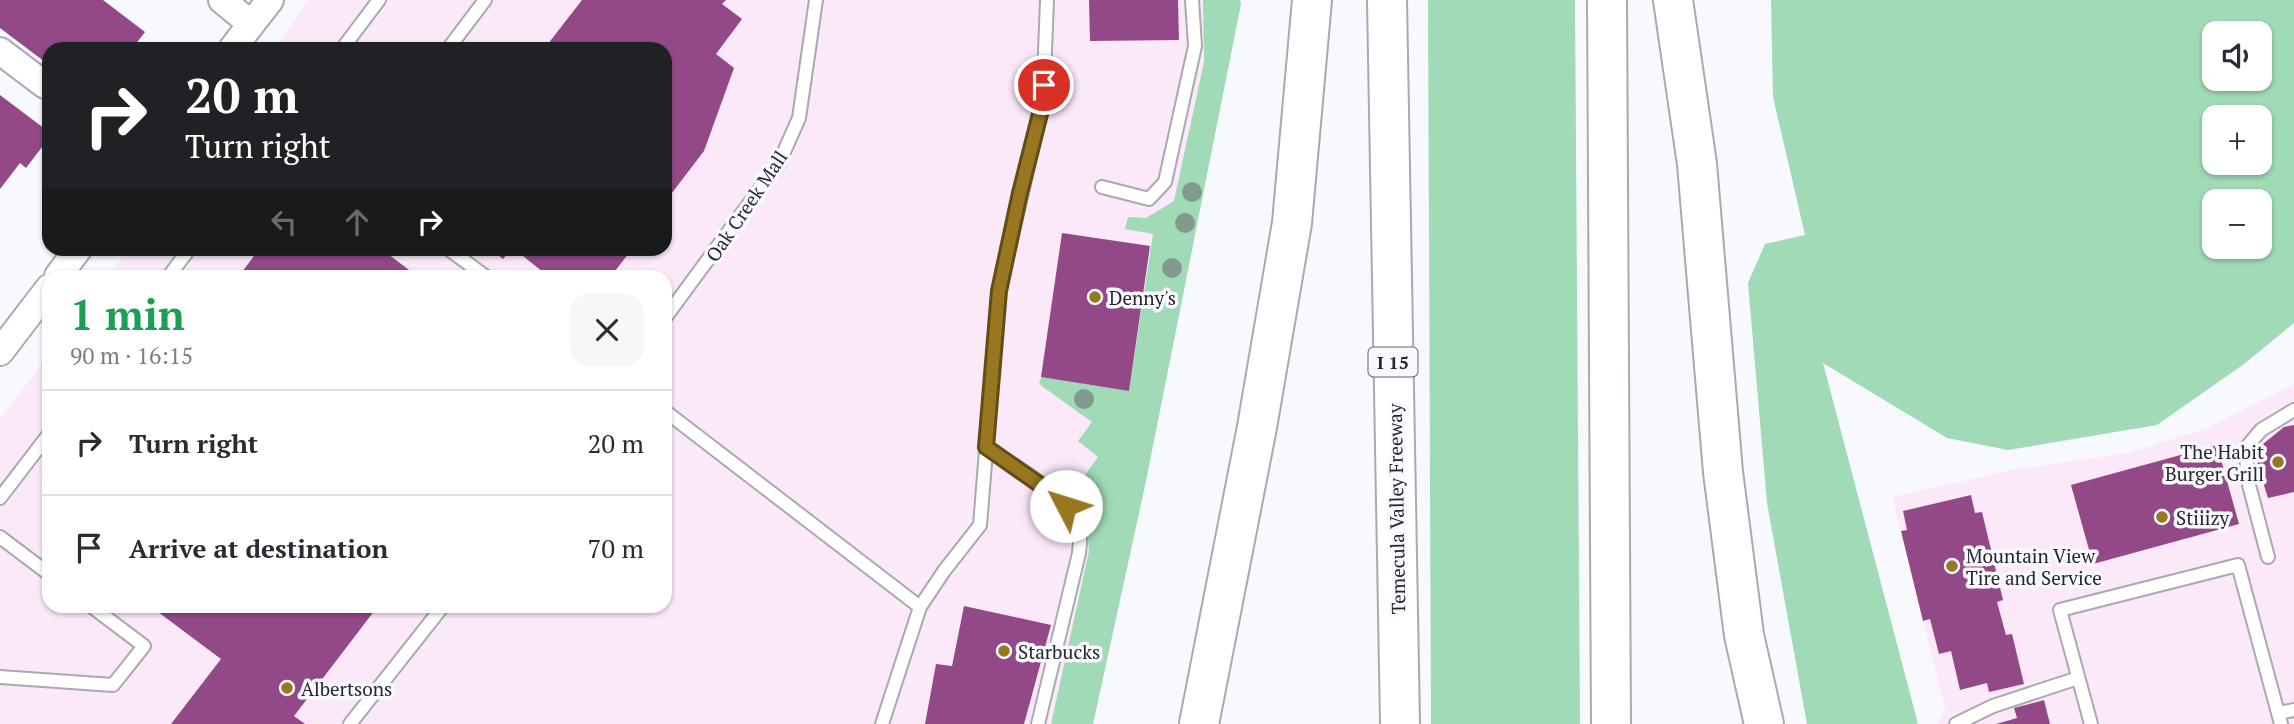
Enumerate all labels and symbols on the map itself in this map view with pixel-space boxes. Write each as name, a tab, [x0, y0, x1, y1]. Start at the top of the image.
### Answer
pin	[1014, 55, 1074, 115]
street label: Oak Creek Mall	[700, 146, 792, 266]
place label: Denny's	[1109, 285, 1176, 310]
marker: Denny's	[1087, 289, 1103, 305]
road number: I 15	[1368, 348, 1418, 376]
street label: Temecula Valley Freeway	[1382, 403, 1410, 615]
place label: The Habit Burger Grill	[2165, 439, 2264, 486]
marker: The Habit Burger Grill	[2270, 454, 2286, 470]
position arrow	[1029, 469, 1103, 543]
place label: Stiiizy	[2176, 505, 2229, 530]
marker: Stiiizy	[2154, 509, 2170, 525]
place label: Mountain View Tire and Service	[1966, 543, 2102, 590]
marker: Mountain View Tire and Service	[1944, 558, 1960, 574]
place label: Starbucks	[1018, 639, 1100, 664]
marker: Starbucks	[996, 643, 1012, 659]
place label: Albertsons	[301, 676, 392, 701]
marker: Albertsons	[279, 680, 295, 696]

